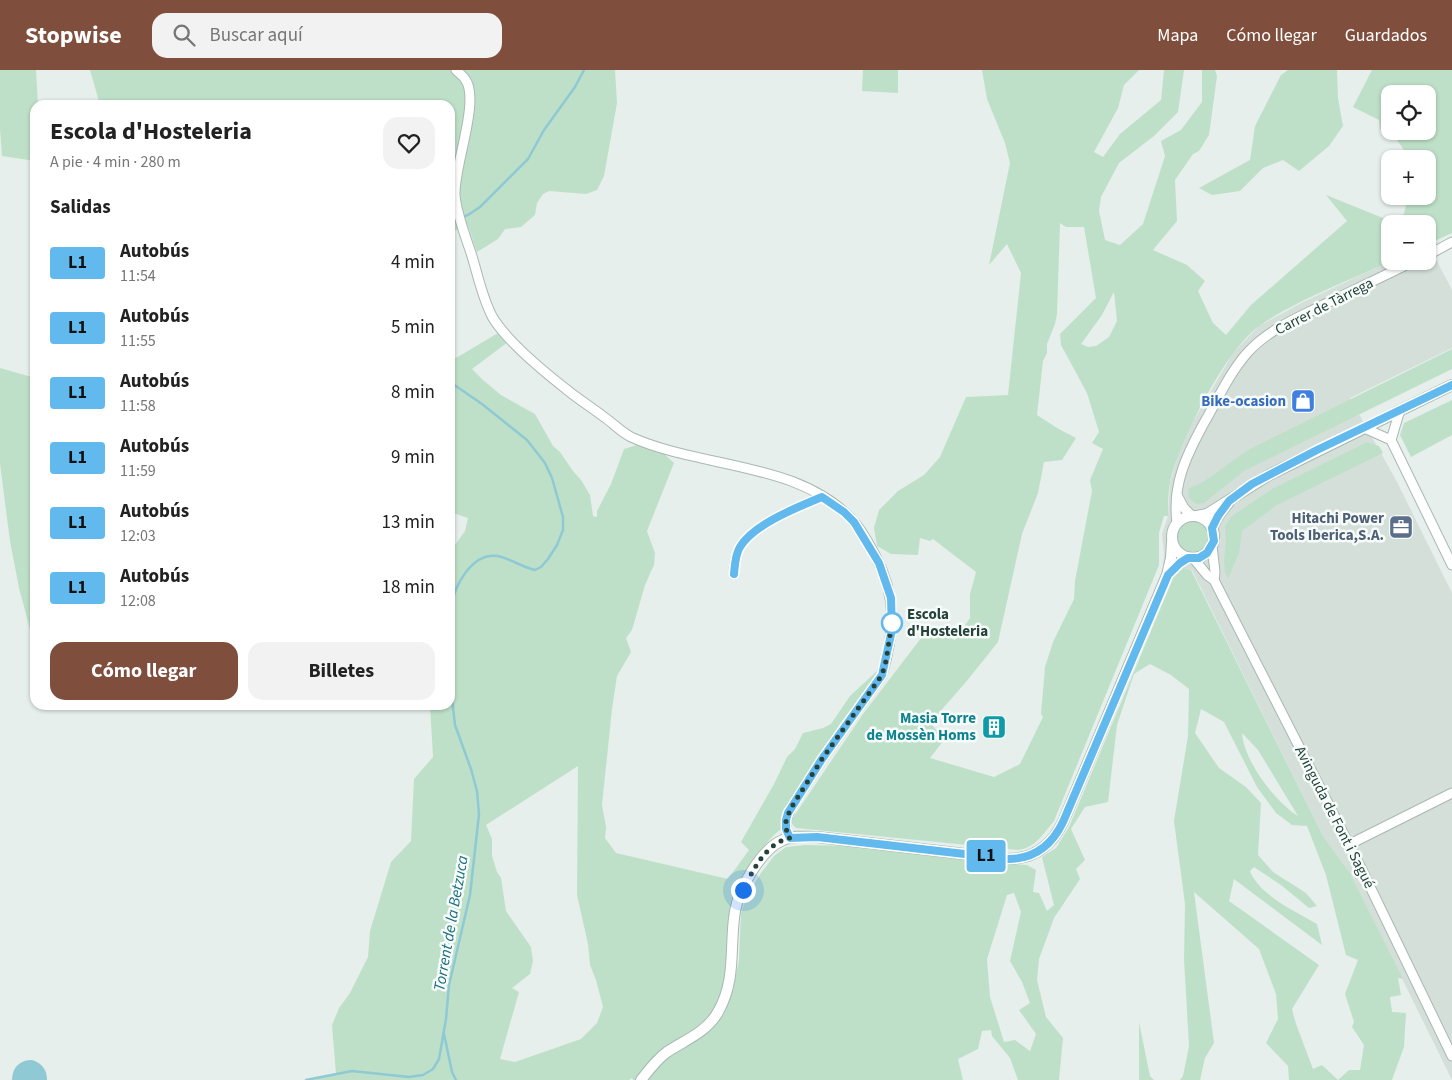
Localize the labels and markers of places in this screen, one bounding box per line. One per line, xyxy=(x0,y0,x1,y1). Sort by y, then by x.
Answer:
shop icon: Bike-ocasion xyxy=(1290,388,1316,414)
place label: Bike-ocasion xyxy=(1201,391,1286,412)
place label: Hitachi Power Tools Iberica,S.A. xyxy=(1270,508,1384,546)
office icon: Hitachi Power Tools Iberica,S.A. xyxy=(1388,514,1414,540)
place label: Escola d'Hosteleria xyxy=(907,604,988,642)
marker: Escola d'Hosteleria xyxy=(881,612,903,634)
place label: Masia Torre de Mossèn Homs xyxy=(866,708,976,746)
building icon: Masia Torre de Mossèn Homs xyxy=(981,714,1007,740)

